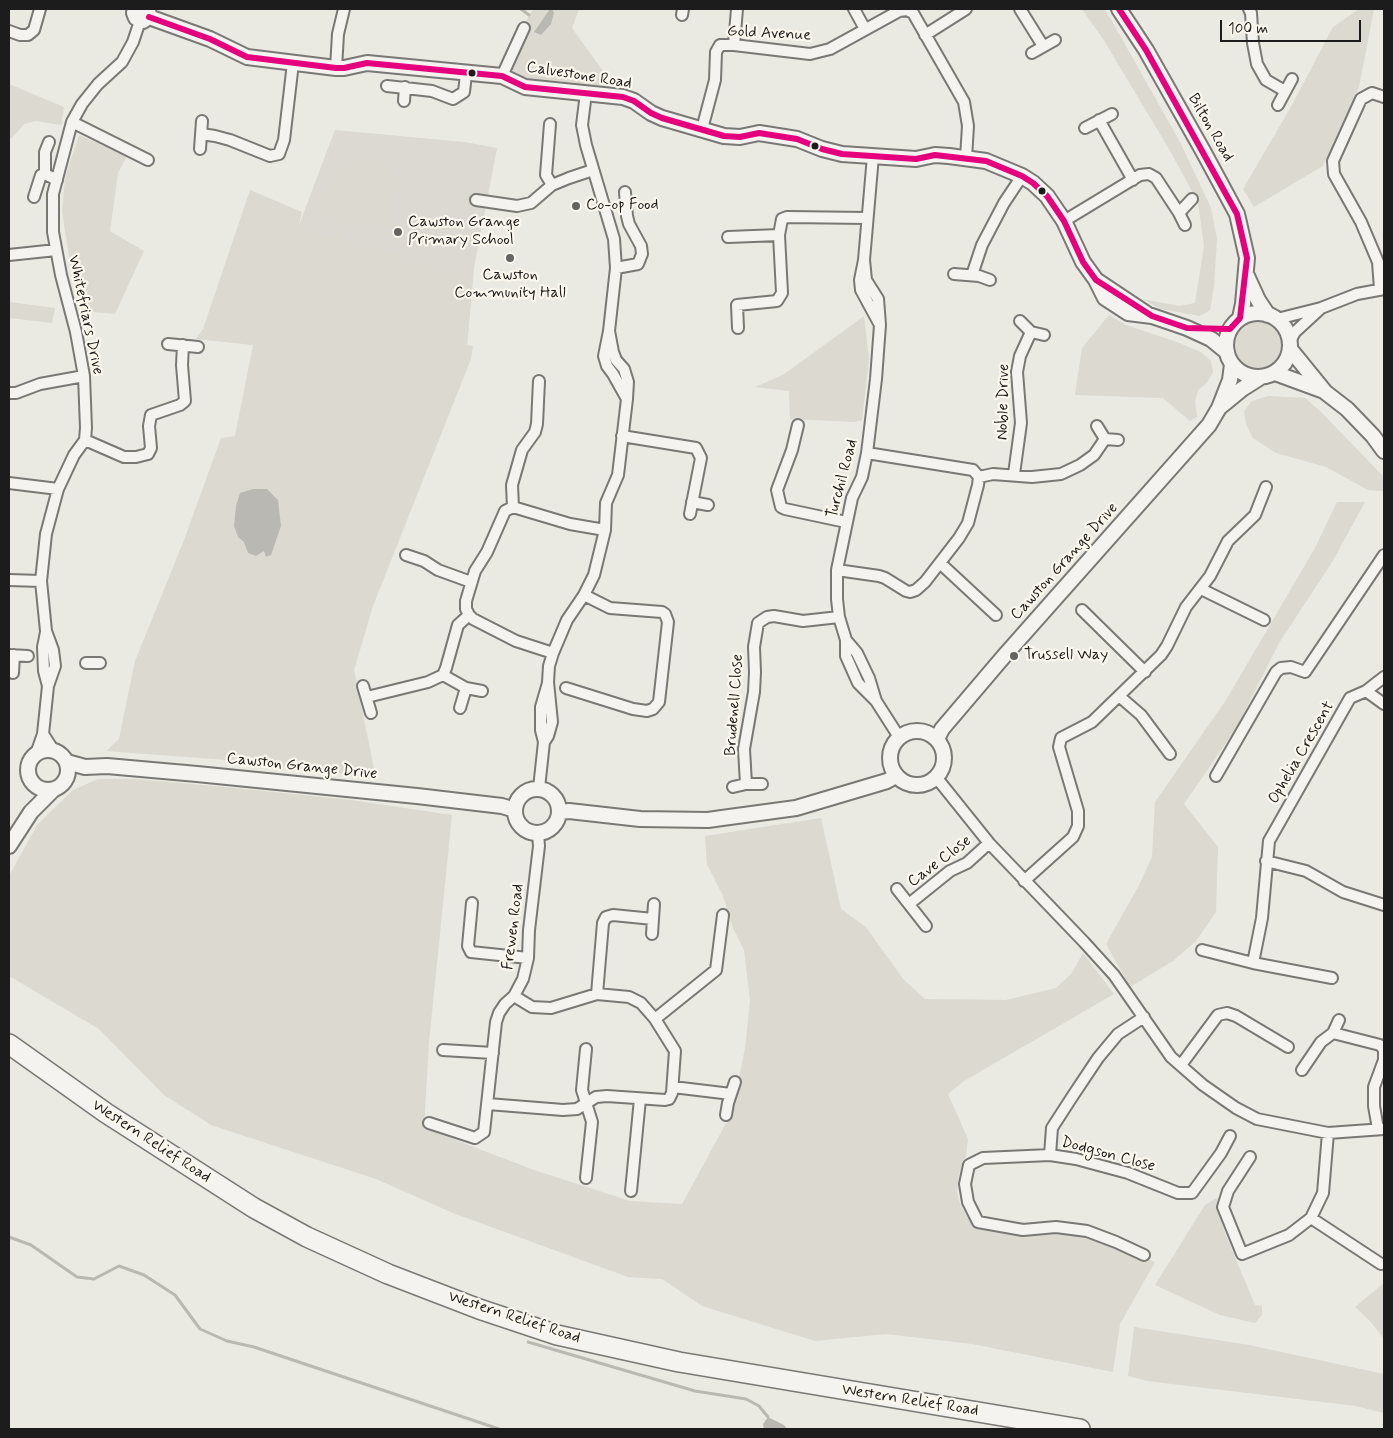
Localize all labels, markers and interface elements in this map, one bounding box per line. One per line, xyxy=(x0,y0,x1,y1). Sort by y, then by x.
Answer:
scale bar xyxy=(1223,10,1364,42)
text: 100 m xyxy=(1228,19,1268,39)
street label: Gold Avenue xyxy=(727,22,811,46)
street label: Calvestone Road xyxy=(525,58,633,94)
unlabelled marker xyxy=(467,68,477,78)
street label: Bilton Road xyxy=(1183,91,1237,165)
unlabelled marker xyxy=(810,141,820,151)
unlabelled marker xyxy=(1037,186,1047,196)
place label: Co-op Food xyxy=(586,196,658,216)
marker: Co-op Food xyxy=(570,200,582,212)
place label: Cawston Grange Primary School xyxy=(408,213,520,251)
marker: Cawston Grange Primary School xyxy=(392,226,404,238)
marker: Cawston Community Hall xyxy=(504,252,516,264)
street label: Whitefriars Drive xyxy=(63,253,107,377)
place label: Cawston Community Hall xyxy=(454,266,566,304)
street label: Noble Drive xyxy=(994,364,1014,440)
street label: Turchil Road xyxy=(823,437,863,521)
street label: Cawston Grange Drive xyxy=(1007,499,1123,625)
place label: Trussell Way xyxy=(1024,646,1108,666)
marker: Trussell Way xyxy=(1008,650,1020,662)
street label: Brudenell Close xyxy=(722,653,748,757)
street label: Ophelia Crescent xyxy=(1265,698,1339,808)
street label: Cawston Grange Drive xyxy=(226,750,378,784)
street label: Cave Close xyxy=(904,832,976,892)
street label: Frewen Road xyxy=(499,883,529,971)
street label: Western Relief Road xyxy=(88,1096,214,1188)
street label: Dodgson Close xyxy=(1059,1133,1157,1177)
street label: Western Relief Road xyxy=(445,1288,583,1348)
street label: Western Relief Road xyxy=(840,1381,980,1421)

